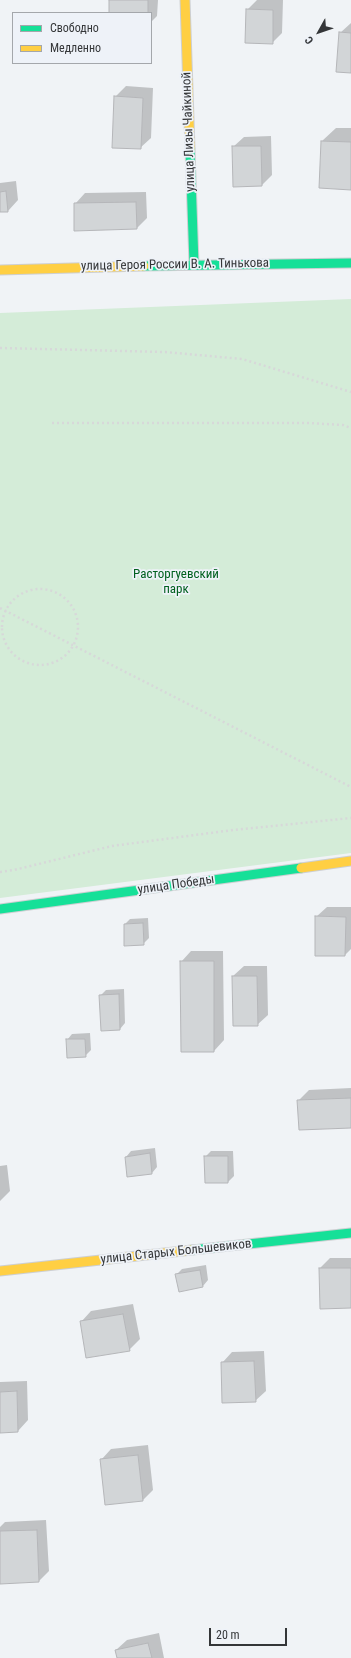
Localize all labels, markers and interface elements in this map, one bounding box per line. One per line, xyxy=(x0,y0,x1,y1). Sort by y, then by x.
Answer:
legend xyxy=(12,12,152,64)
north arrow xyxy=(299,12,339,52)
text: Свободно xyxy=(50,21,99,35)
text: С xyxy=(302,33,316,47)
text: Медленно xyxy=(50,41,101,55)
street label: улица Лизы Чайкиной xyxy=(179,72,199,192)
street label: улица Героя России В. А. Тинькова xyxy=(81,256,269,274)
park label: Расторгуевский парк xyxy=(133,567,219,598)
street label: улица Победы xyxy=(137,872,215,898)
street label: улица Старых Большевиков xyxy=(100,1236,252,1268)
scale bar xyxy=(211,1620,289,1646)
text: 20 m xyxy=(216,1628,240,1642)

